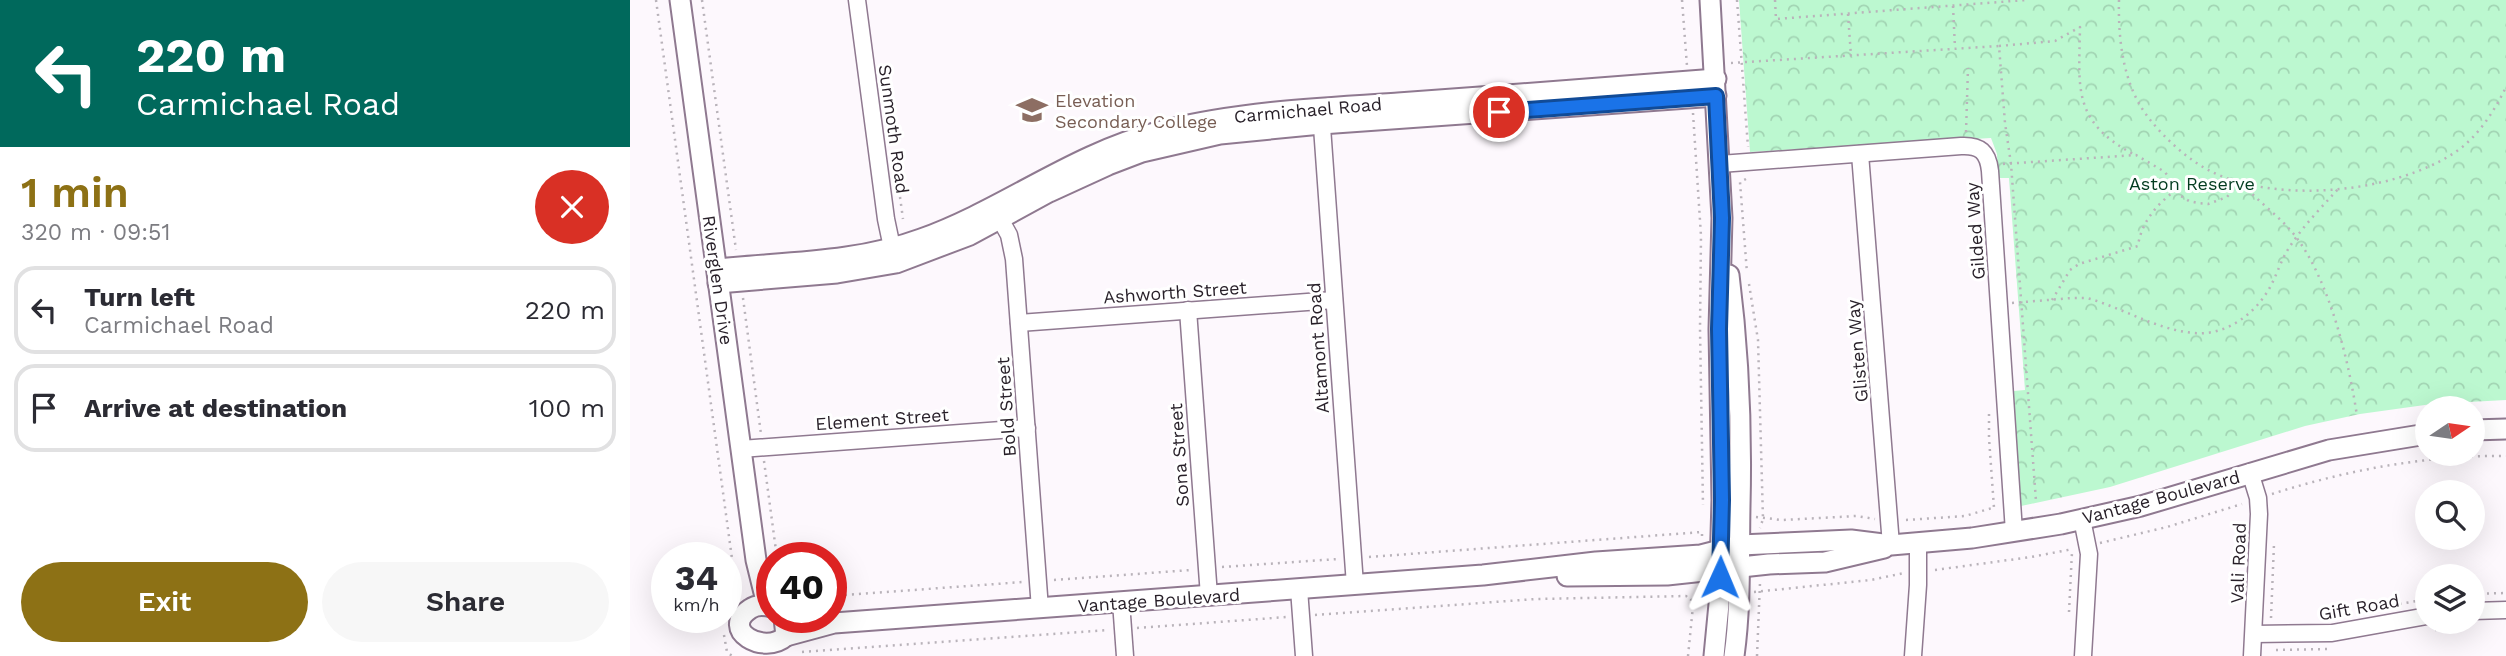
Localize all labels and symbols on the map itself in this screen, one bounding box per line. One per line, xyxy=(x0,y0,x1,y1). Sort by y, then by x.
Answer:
street label: Sunmoth Road xyxy=(875,63,913,195)
pin xyxy=(1469,82,1529,142)
place label: Elevation Secondary College xyxy=(1055,90,1217,132)
school or university icon: Elevation Secondary College xyxy=(1015,93,1049,127)
street label: Carmichael Road xyxy=(1233,93,1383,127)
park label: Aston Reserve xyxy=(2129,173,2255,194)
street label: Gilded Way xyxy=(1961,181,1989,280)
street label: Riverglen Drive xyxy=(698,214,738,346)
street label: Ashworth Street xyxy=(1103,276,1248,307)
street label: Altamont Road xyxy=(1303,282,1333,414)
street label: Glisten Way xyxy=(1842,298,1872,403)
street label: Bold Street xyxy=(992,356,1020,457)
north arrow xyxy=(2415,396,2485,466)
street label: Sona Street xyxy=(1165,402,1193,507)
street label: Element Street xyxy=(815,404,950,434)
street label: Vantage Boulevard xyxy=(2080,466,2242,528)
street label: Vali Road xyxy=(2226,522,2250,604)
position arrow xyxy=(1683,540,1757,614)
speed limit sign: 40 xyxy=(756,542,847,633)
street label: Vantage Boulevard xyxy=(1077,584,1241,616)
street label: Gift Road xyxy=(2317,590,2401,624)

